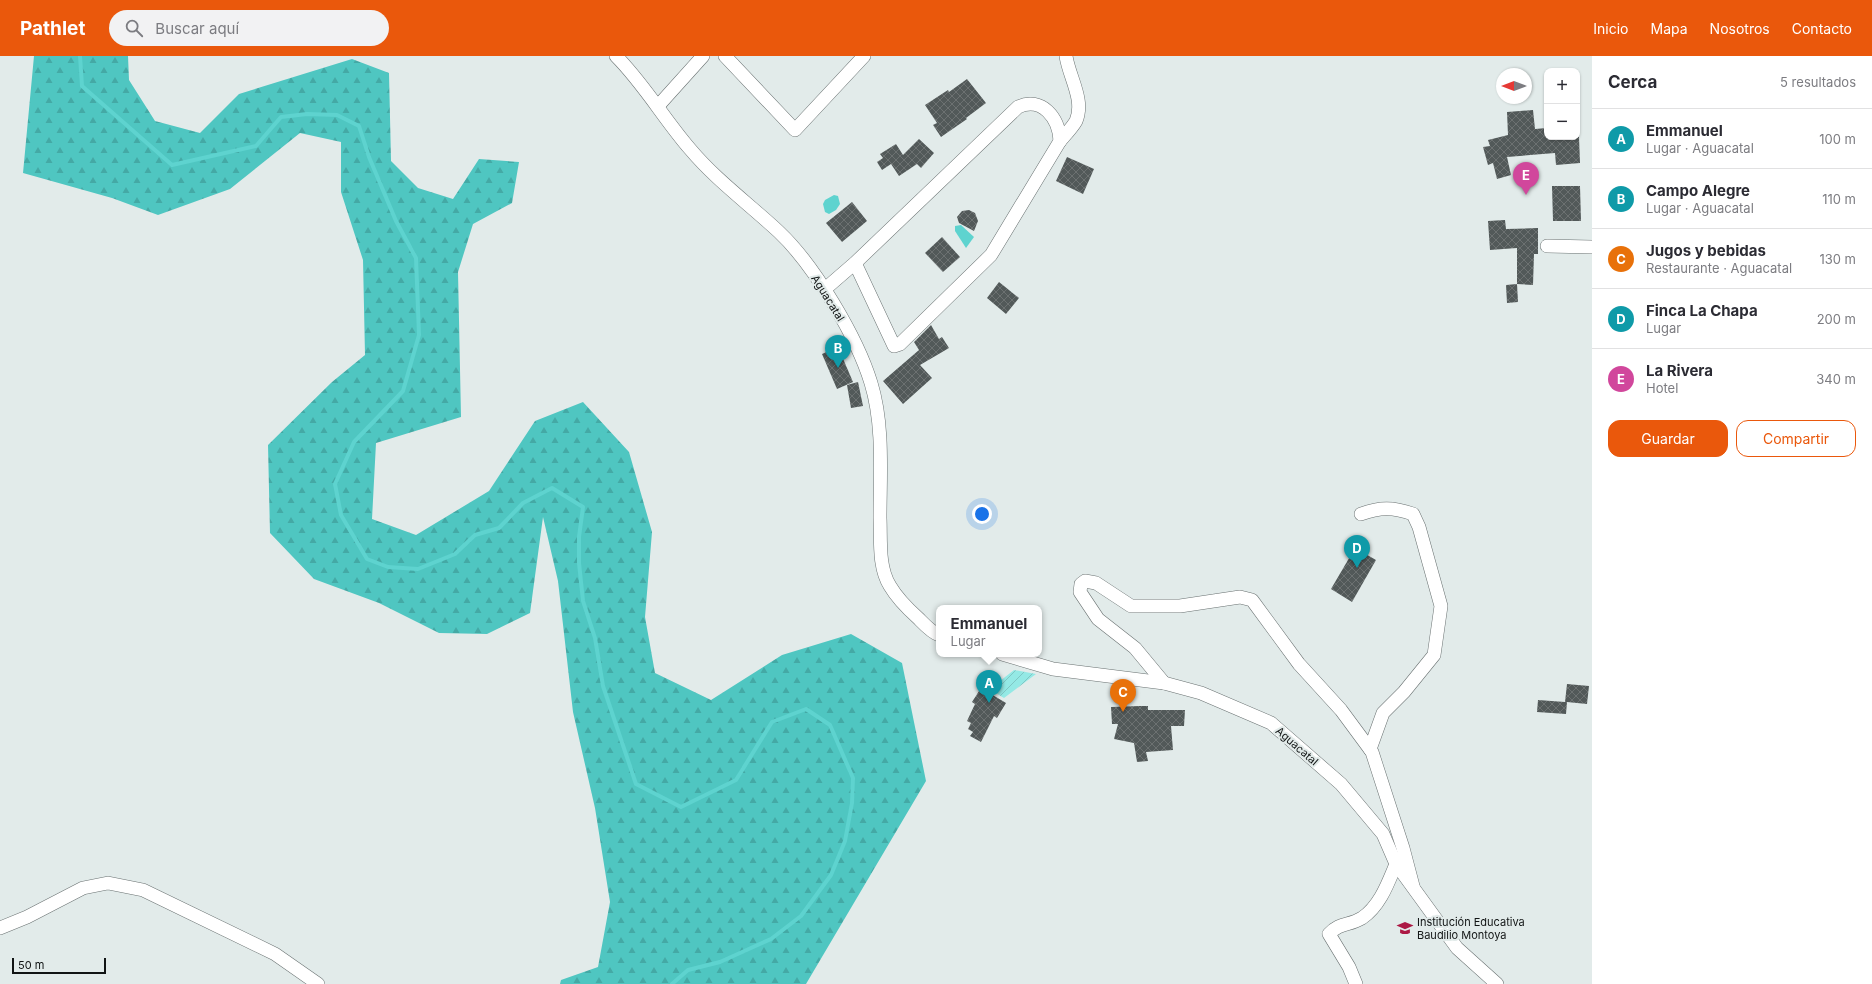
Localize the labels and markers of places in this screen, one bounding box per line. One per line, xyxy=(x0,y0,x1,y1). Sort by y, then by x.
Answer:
pin: E xyxy=(1513,162,1539,195)
pin: B xyxy=(825,335,851,368)
pin: D xyxy=(1344,535,1370,568)
pin: A xyxy=(976,670,1002,703)
pin: C xyxy=(1110,679,1136,712)
place label: Institución Educativa Baudilio Montoya xyxy=(1417,915,1525,942)
school or university icon: Institución Educativa Baudilio Montoya xyxy=(1396,919,1414,937)

